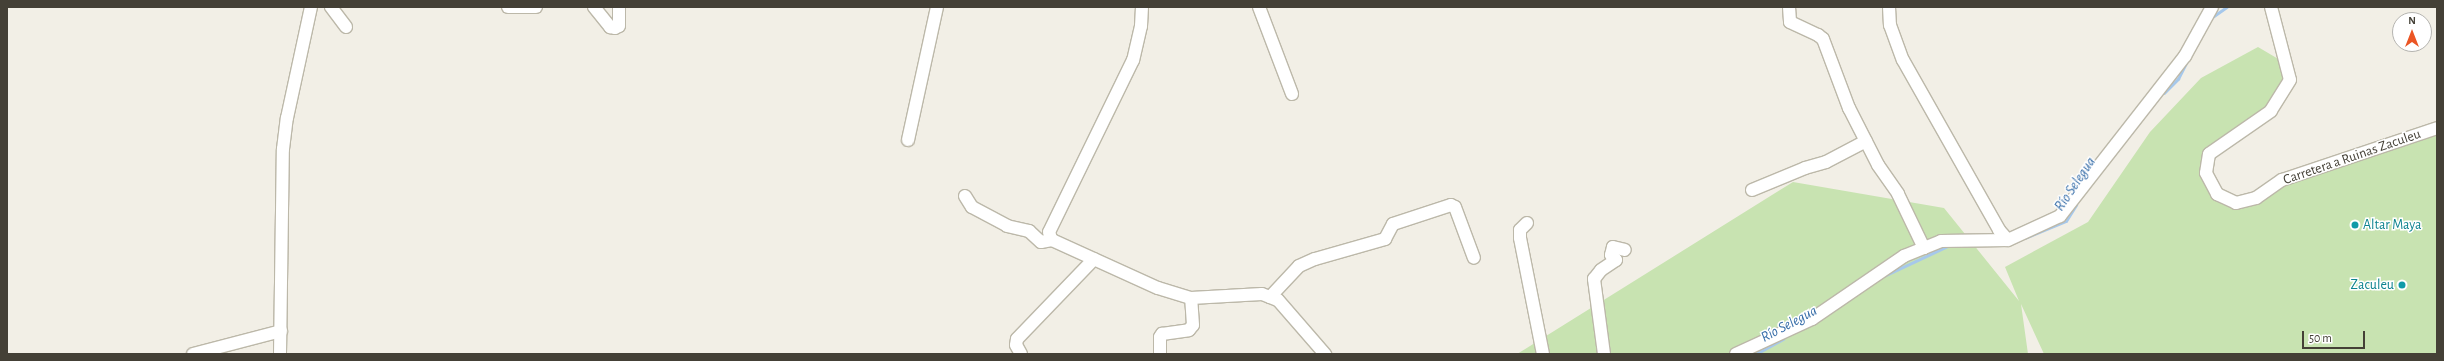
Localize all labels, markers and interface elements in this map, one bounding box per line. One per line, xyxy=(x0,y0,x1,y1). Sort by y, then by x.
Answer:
north arrow xyxy=(2392,12,2432,52)
text: N xyxy=(2408,15,2416,26)
street label: Carretera a Ruinas Zaculeu xyxy=(2281,126,2423,188)
water label: Río Selegua xyxy=(2050,154,2100,214)
place label: Altar Maya xyxy=(2363,217,2422,233)
marker: Altar Maya xyxy=(2350,220,2360,230)
place label: Zaculeu xyxy=(2351,277,2394,293)
marker: Zaculeu xyxy=(2397,280,2407,290)
water label: Río Selegua xyxy=(1758,302,1820,346)
scale bar xyxy=(2304,323,2367,349)
text: 50 m xyxy=(2309,332,2332,344)

